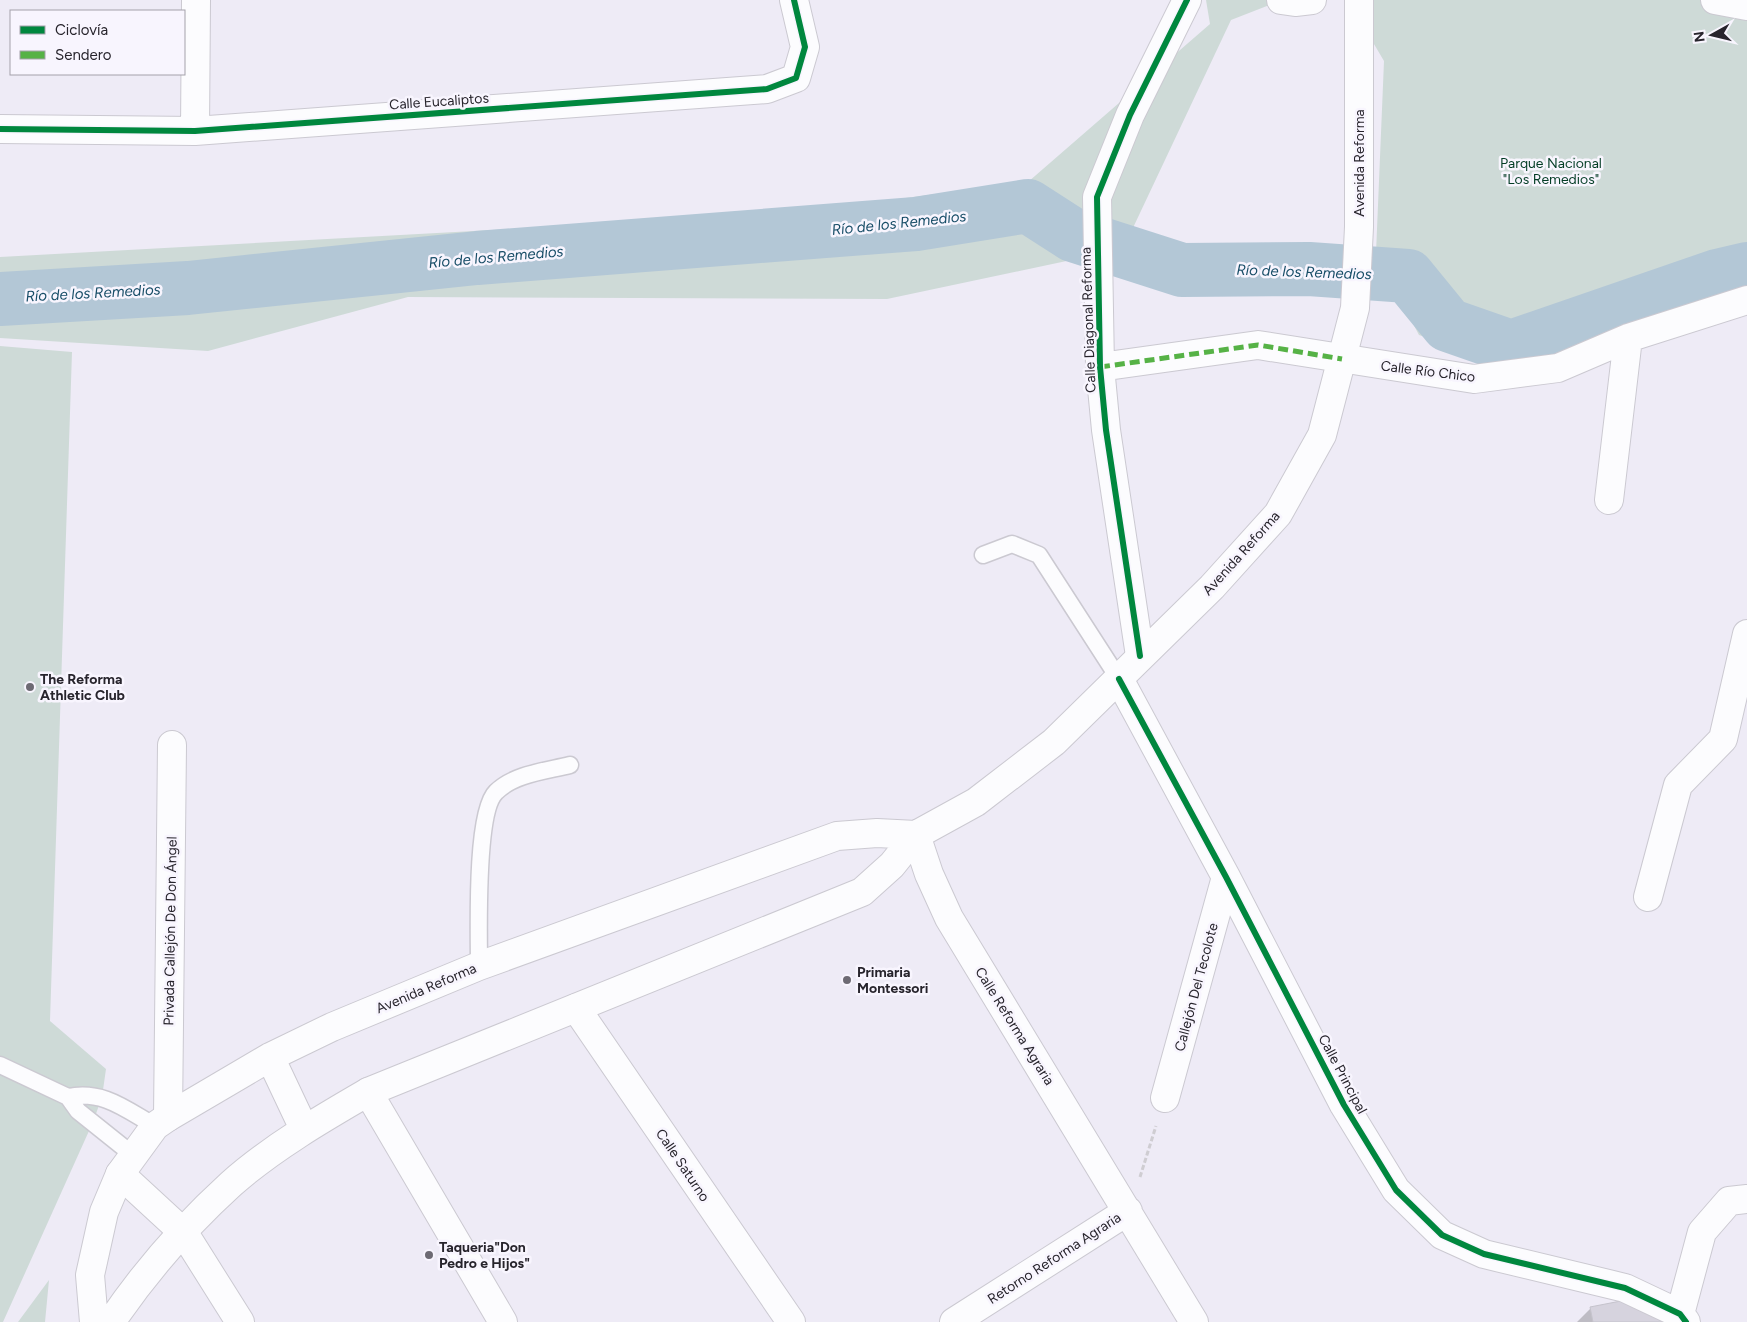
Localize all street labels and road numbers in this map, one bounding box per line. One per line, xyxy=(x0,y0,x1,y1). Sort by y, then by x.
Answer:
street label: Calle Eucaliptos xyxy=(389,90,489,113)
street label: Avenida Reforma xyxy=(1351,109,1368,217)
street label: Calle Diagonal Reforma xyxy=(1077,247,1100,393)
street label: Calle Río Chico xyxy=(1380,357,1476,386)
street label: Avenida Reforma xyxy=(1199,508,1284,599)
street label: Privada Callejón De Don Ángel xyxy=(160,836,181,1026)
street label: Callejón Del Tecolote xyxy=(1171,921,1222,1053)
street label: Avenida Reforma xyxy=(373,960,479,1017)
street label: Calle Reforma Agraria xyxy=(971,964,1058,1088)
street label: Calle Principal xyxy=(1314,1032,1371,1117)
street label: Calle Saturno xyxy=(652,1126,713,1205)
street label: Retorno Reforma Agraria xyxy=(984,1209,1124,1308)

